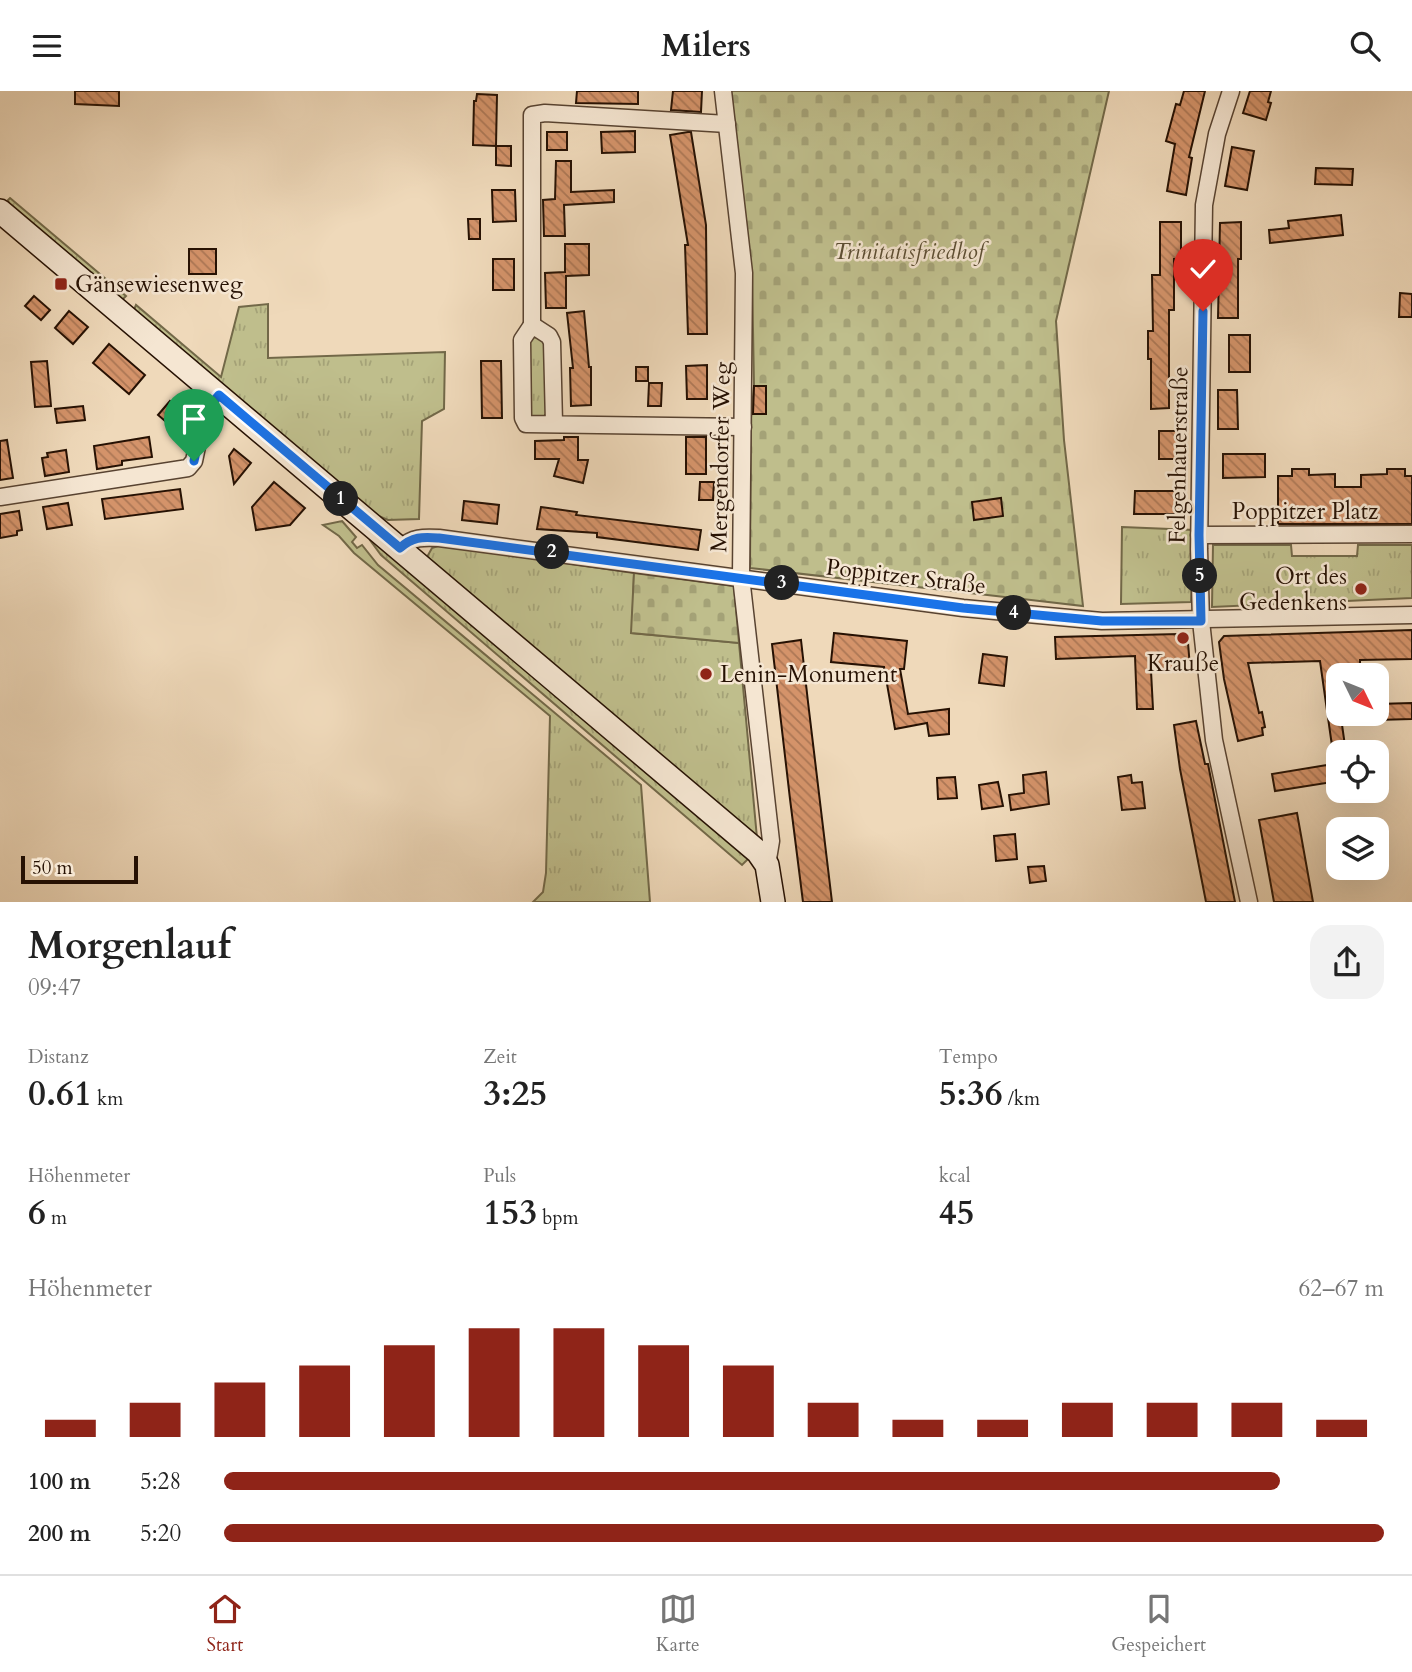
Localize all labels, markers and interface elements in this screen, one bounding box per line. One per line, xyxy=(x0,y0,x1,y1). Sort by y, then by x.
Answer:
text: Milers xyxy=(661,24,751,68)
icon: menu xyxy=(28,27,66,65)
icon: search xyxy=(1346,27,1384,65)
park label: Trinitatisfriedhof xyxy=(833,236,990,267)
pin xyxy=(1173,239,1233,311)
icon: check xyxy=(1184,250,1222,288)
place label: Gänsewiesenweg xyxy=(75,269,243,300)
marker: Gänsewiesenweg xyxy=(53,276,69,292)
street label: Mergendorfer Weg xyxy=(703,361,738,553)
street label: Felgenhauerstraße xyxy=(1161,366,1196,544)
pin xyxy=(164,389,224,461)
icon: arrive xyxy=(175,400,213,438)
pin: 1 xyxy=(324,481,358,517)
text: 1 xyxy=(336,485,345,511)
street label: Poppitzer Platz xyxy=(1232,496,1378,527)
pin: 2 xyxy=(534,535,570,569)
text: 2 xyxy=(547,538,556,564)
street label: Poppitzer Straße xyxy=(824,551,988,602)
pin: 5 xyxy=(1182,559,1218,594)
place label: Ort des Gedenkens xyxy=(1239,561,1347,618)
text: 5 xyxy=(1195,562,1204,588)
pin: 3 xyxy=(764,566,800,601)
text: 3 xyxy=(777,569,786,595)
marker: Ort des Gedenkens xyxy=(1353,581,1369,597)
pin: 4 xyxy=(996,595,1032,631)
text: 4 xyxy=(1009,599,1018,625)
marker: Krauße xyxy=(1175,630,1191,646)
place label: Krauße xyxy=(1147,648,1219,679)
place label: Lenin-Monument xyxy=(720,659,897,690)
north arrow xyxy=(1326,663,1390,726)
map controls xyxy=(1326,663,1389,880)
marker: Lenin-Monument xyxy=(698,666,714,682)
button: locate xyxy=(1326,740,1389,803)
button: layers xyxy=(1326,817,1389,880)
scale bar xyxy=(21,853,138,885)
text: 50 m xyxy=(32,855,73,881)
text: Morgenlauf xyxy=(28,920,231,972)
button: share xyxy=(1310,925,1384,999)
text: 09:47 xyxy=(28,972,81,1003)
text: Distanz xyxy=(28,1044,89,1070)
text: Zeit xyxy=(483,1044,517,1070)
text: Tempo xyxy=(939,1044,998,1070)
text: 0.61 xyxy=(28,1070,92,1118)
text: 3:25 xyxy=(483,1070,547,1118)
text: 5:36 xyxy=(939,1070,1003,1118)
text: km xyxy=(92,1086,123,1112)
text: /km xyxy=(1003,1086,1040,1112)
text: Höhenmeter xyxy=(28,1163,130,1189)
text: Puls xyxy=(483,1163,516,1189)
text: kcal xyxy=(939,1163,971,1189)
text: 6 xyxy=(28,1189,46,1237)
text: 153 xyxy=(483,1189,537,1237)
text: 45 xyxy=(939,1189,975,1237)
text: m xyxy=(46,1205,67,1231)
text: bpm xyxy=(537,1205,579,1231)
text: Höhenmeter xyxy=(28,1273,152,1304)
text: 62–67 m xyxy=(1299,1273,1384,1304)
text: 100 m xyxy=(28,1466,91,1497)
text: 5:28 xyxy=(140,1466,181,1497)
text: 200 m xyxy=(28,1518,91,1549)
text: 5:20 xyxy=(140,1518,181,1549)
tab: Start xyxy=(206,1590,244,1658)
tab: Karte xyxy=(656,1590,700,1658)
tab: Gespeichert xyxy=(1111,1590,1206,1658)

